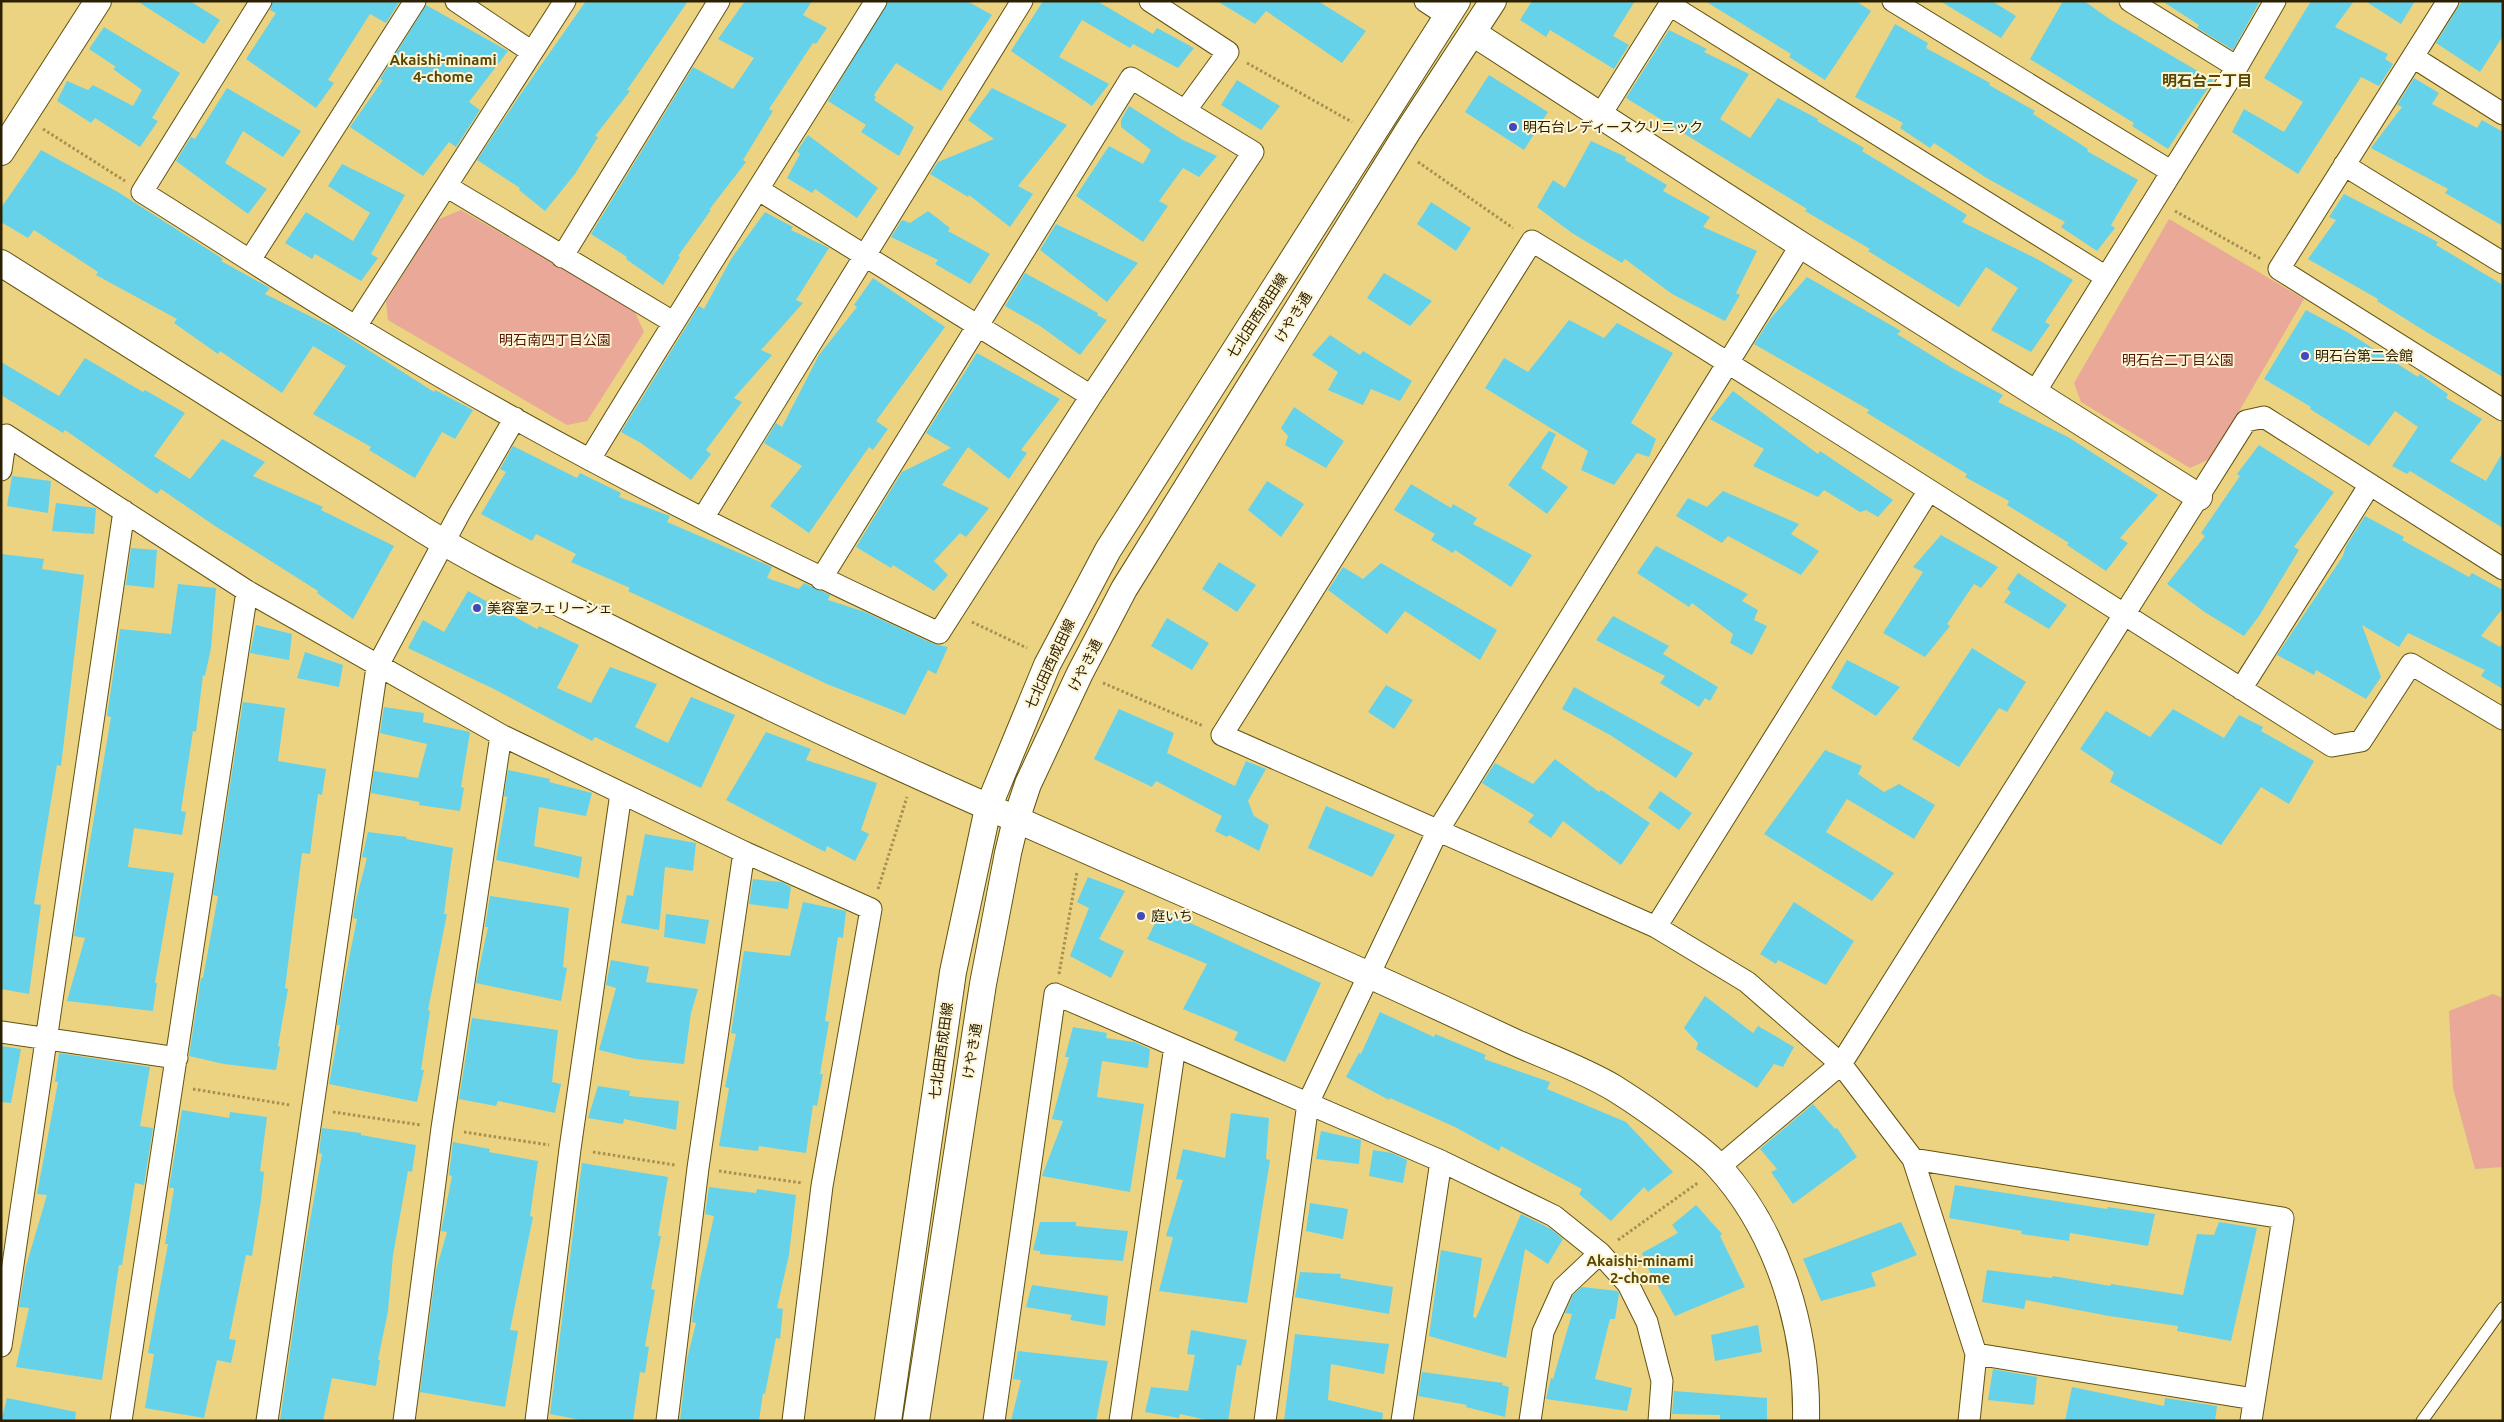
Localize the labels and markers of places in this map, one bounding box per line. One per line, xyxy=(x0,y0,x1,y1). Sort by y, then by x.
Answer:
place label: 明石台レディースクリニック xyxy=(1523,119,1703,135)
marker: 明石台レディースクリニック xyxy=(1507,121,1519,133)
place label: 明石台第二会館 xyxy=(2315,348,2413,364)
marker: 明石台第二会館 xyxy=(2299,350,2311,362)
place label: 美容室フェリーシェ xyxy=(487,600,613,616)
marker: 美容室フェリーシェ xyxy=(471,602,483,614)
place label: 庭いち xyxy=(1151,908,1193,924)
marker: 庭いち xyxy=(1135,910,1147,922)

